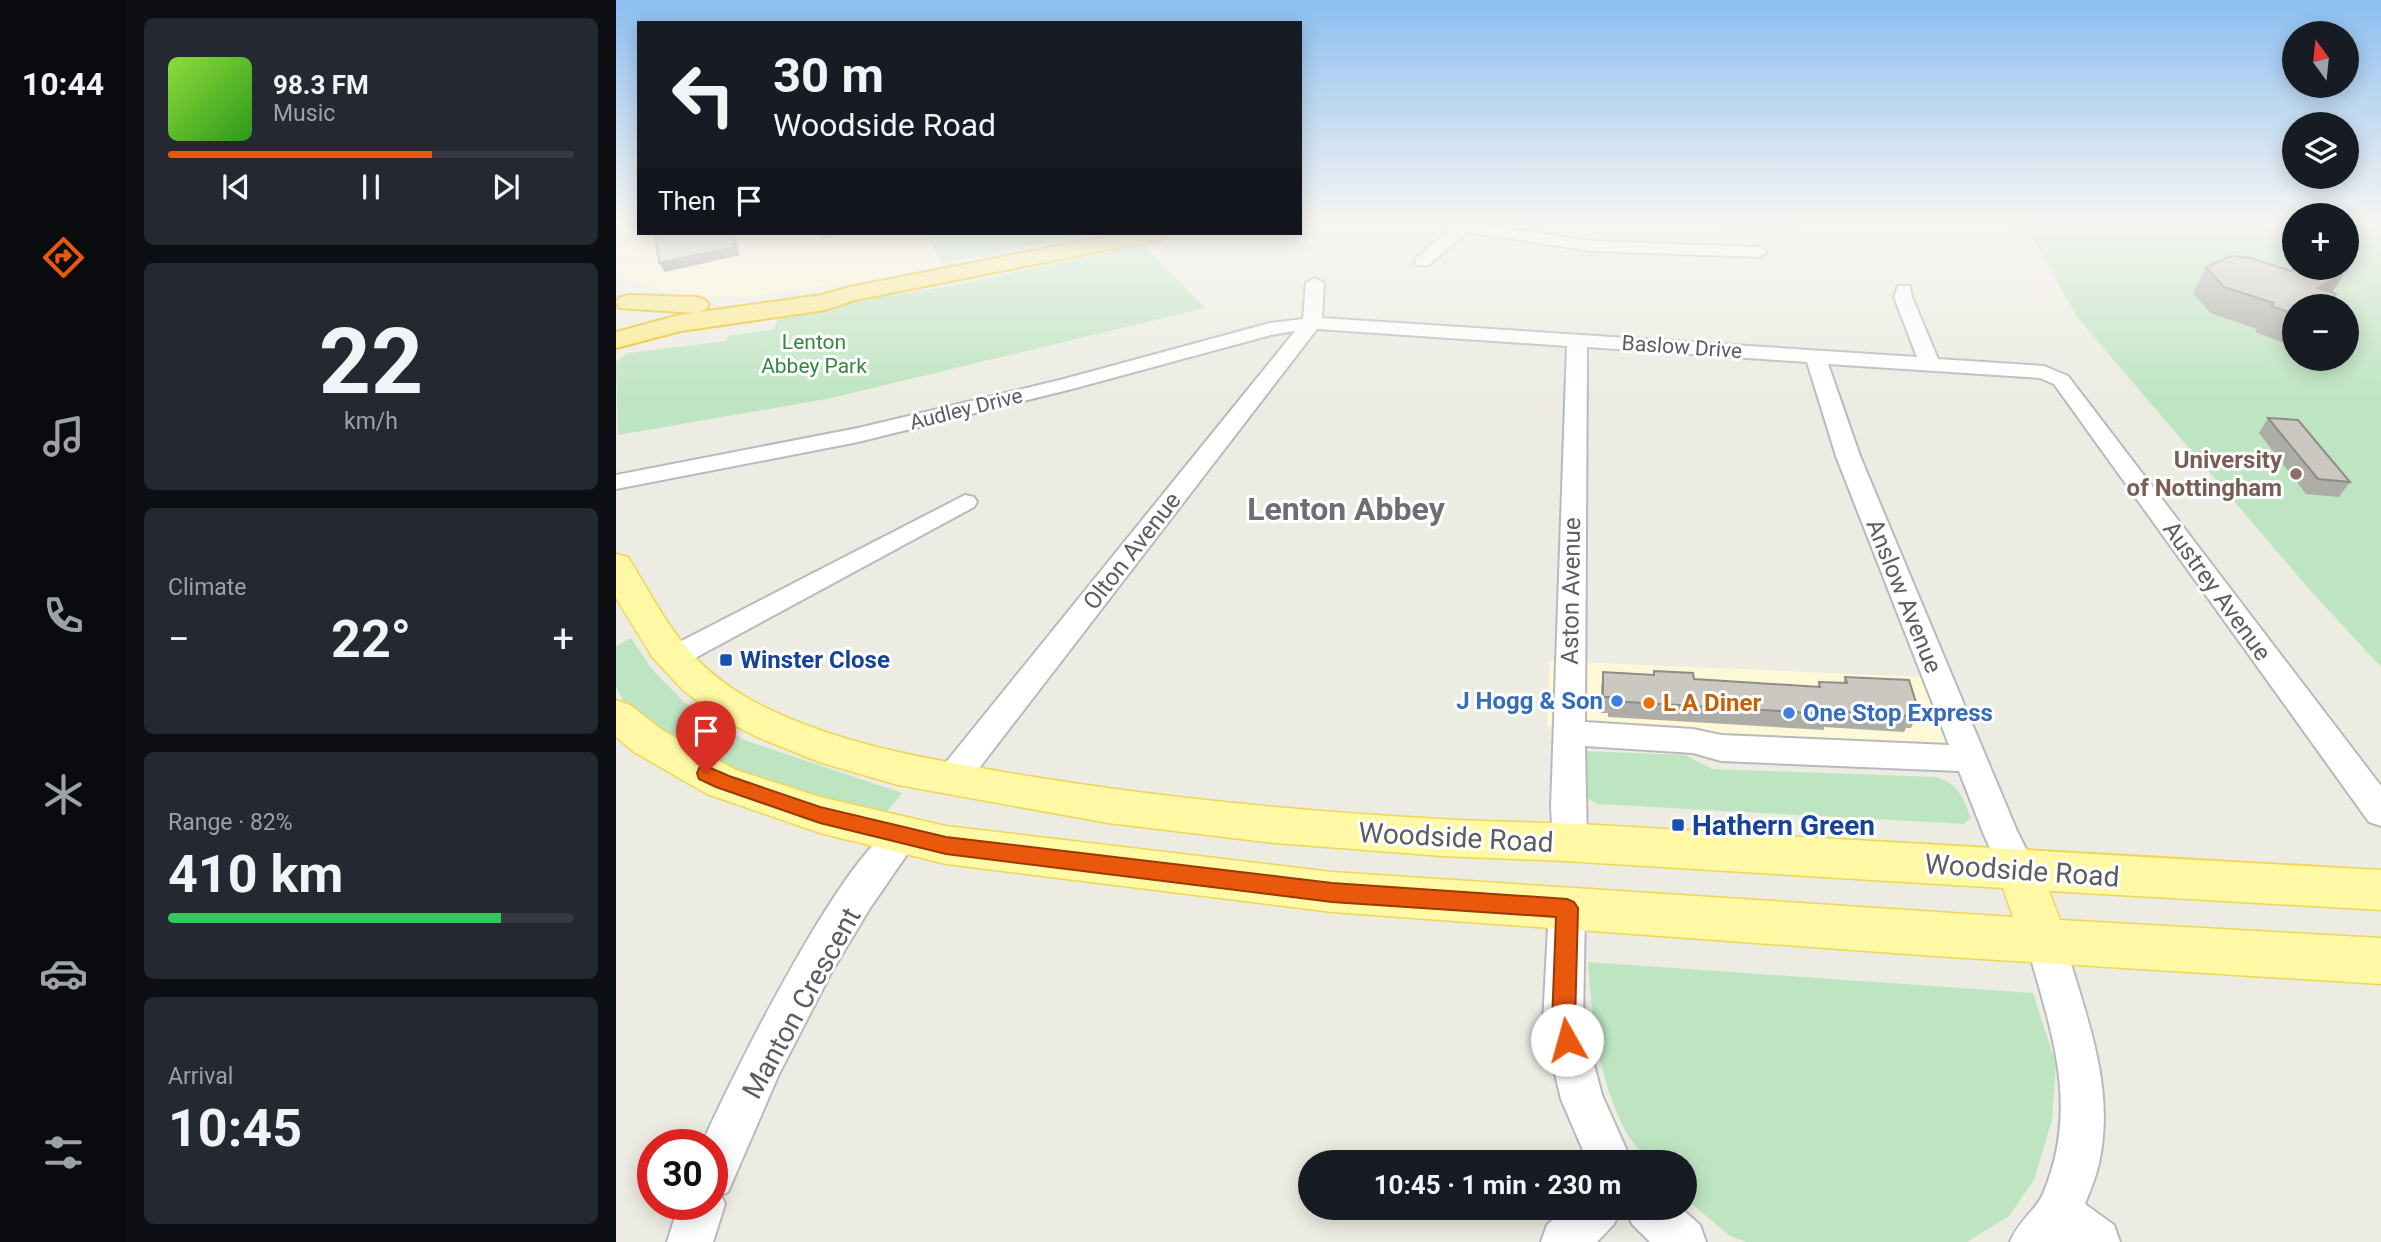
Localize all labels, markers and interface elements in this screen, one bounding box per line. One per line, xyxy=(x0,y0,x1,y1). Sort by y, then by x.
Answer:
north arrow xyxy=(2282,21,2359,98)
map controls xyxy=(2282,21,2359,371)
text: 30 m xyxy=(773,47,884,104)
icon: left xyxy=(658,49,749,140)
text: 10:44 xyxy=(22,65,104,103)
text: 98.3 FM xyxy=(273,70,369,100)
text: Music xyxy=(273,100,335,127)
text: Woodside Road xyxy=(773,106,996,144)
button: layers xyxy=(2282,112,2359,189)
icon: previous xyxy=(217,168,255,206)
icon: pause xyxy=(352,168,390,206)
icon: next xyxy=(487,168,525,206)
icon: arrive xyxy=(730,182,768,220)
text: Then xyxy=(658,186,716,216)
button: + xyxy=(2282,203,2359,280)
icon: directions xyxy=(39,233,88,282)
button: − xyxy=(2282,294,2359,371)
text: 22 xyxy=(319,309,423,415)
park label: Lenton Abbey Park xyxy=(761,330,867,378)
street label: Baslow Drive xyxy=(1621,331,1743,363)
street label: Audley Drive xyxy=(907,383,1025,435)
text: km/h xyxy=(344,408,398,435)
icon: music xyxy=(39,412,88,461)
place label: University of Nottingham xyxy=(2127,446,2283,502)
marker: University of Nottingham xyxy=(2288,466,2304,482)
street label: Olton Avenue xyxy=(1077,487,1187,615)
district label: Lenton Abbey xyxy=(1247,490,1446,528)
street label: Anslow Avenue xyxy=(1860,515,1948,677)
street label: Austrey Avenue xyxy=(2157,516,2277,666)
street label: Aston Avenue xyxy=(1556,517,1586,665)
text: Climate xyxy=(168,574,247,601)
icon: phone xyxy=(39,591,88,640)
text: 22° xyxy=(331,609,411,670)
text: − xyxy=(168,617,190,661)
text: + xyxy=(552,617,574,661)
place label: Winster Close xyxy=(740,646,890,674)
marker: Winster Close xyxy=(718,652,734,668)
place label: J Hogg & Son xyxy=(1456,687,1603,715)
place label: L A Diner xyxy=(1663,689,1761,717)
marker: J Hogg & Son xyxy=(1609,693,1625,709)
marker: L A Diner xyxy=(1641,695,1657,711)
place label: One Stop Express xyxy=(1803,699,1993,727)
pin xyxy=(676,701,736,773)
marker: One Stop Express xyxy=(1781,705,1797,721)
icon: arrive xyxy=(687,712,725,750)
icon: climate xyxy=(39,770,88,819)
text: Range · 82% xyxy=(168,809,293,836)
place label: Hathern Green xyxy=(1692,809,1875,842)
street label: Woodside Road xyxy=(1358,816,1554,859)
marker: Hathern Green xyxy=(1670,817,1686,833)
text: 410 km xyxy=(168,844,343,905)
street label: Woodside Road xyxy=(1923,847,2120,894)
street label: Manton Crescent xyxy=(735,902,868,1105)
icon: car xyxy=(39,949,88,998)
position arrow xyxy=(1530,1003,1604,1077)
text: Arrival xyxy=(168,1063,233,1090)
text: 10:45 xyxy=(168,1098,302,1159)
icon: filters xyxy=(39,1128,88,1177)
speed limit sign: 30 xyxy=(637,1129,728,1220)
text: 10:45 · 1 min · 230 m xyxy=(1374,1170,1621,1200)

